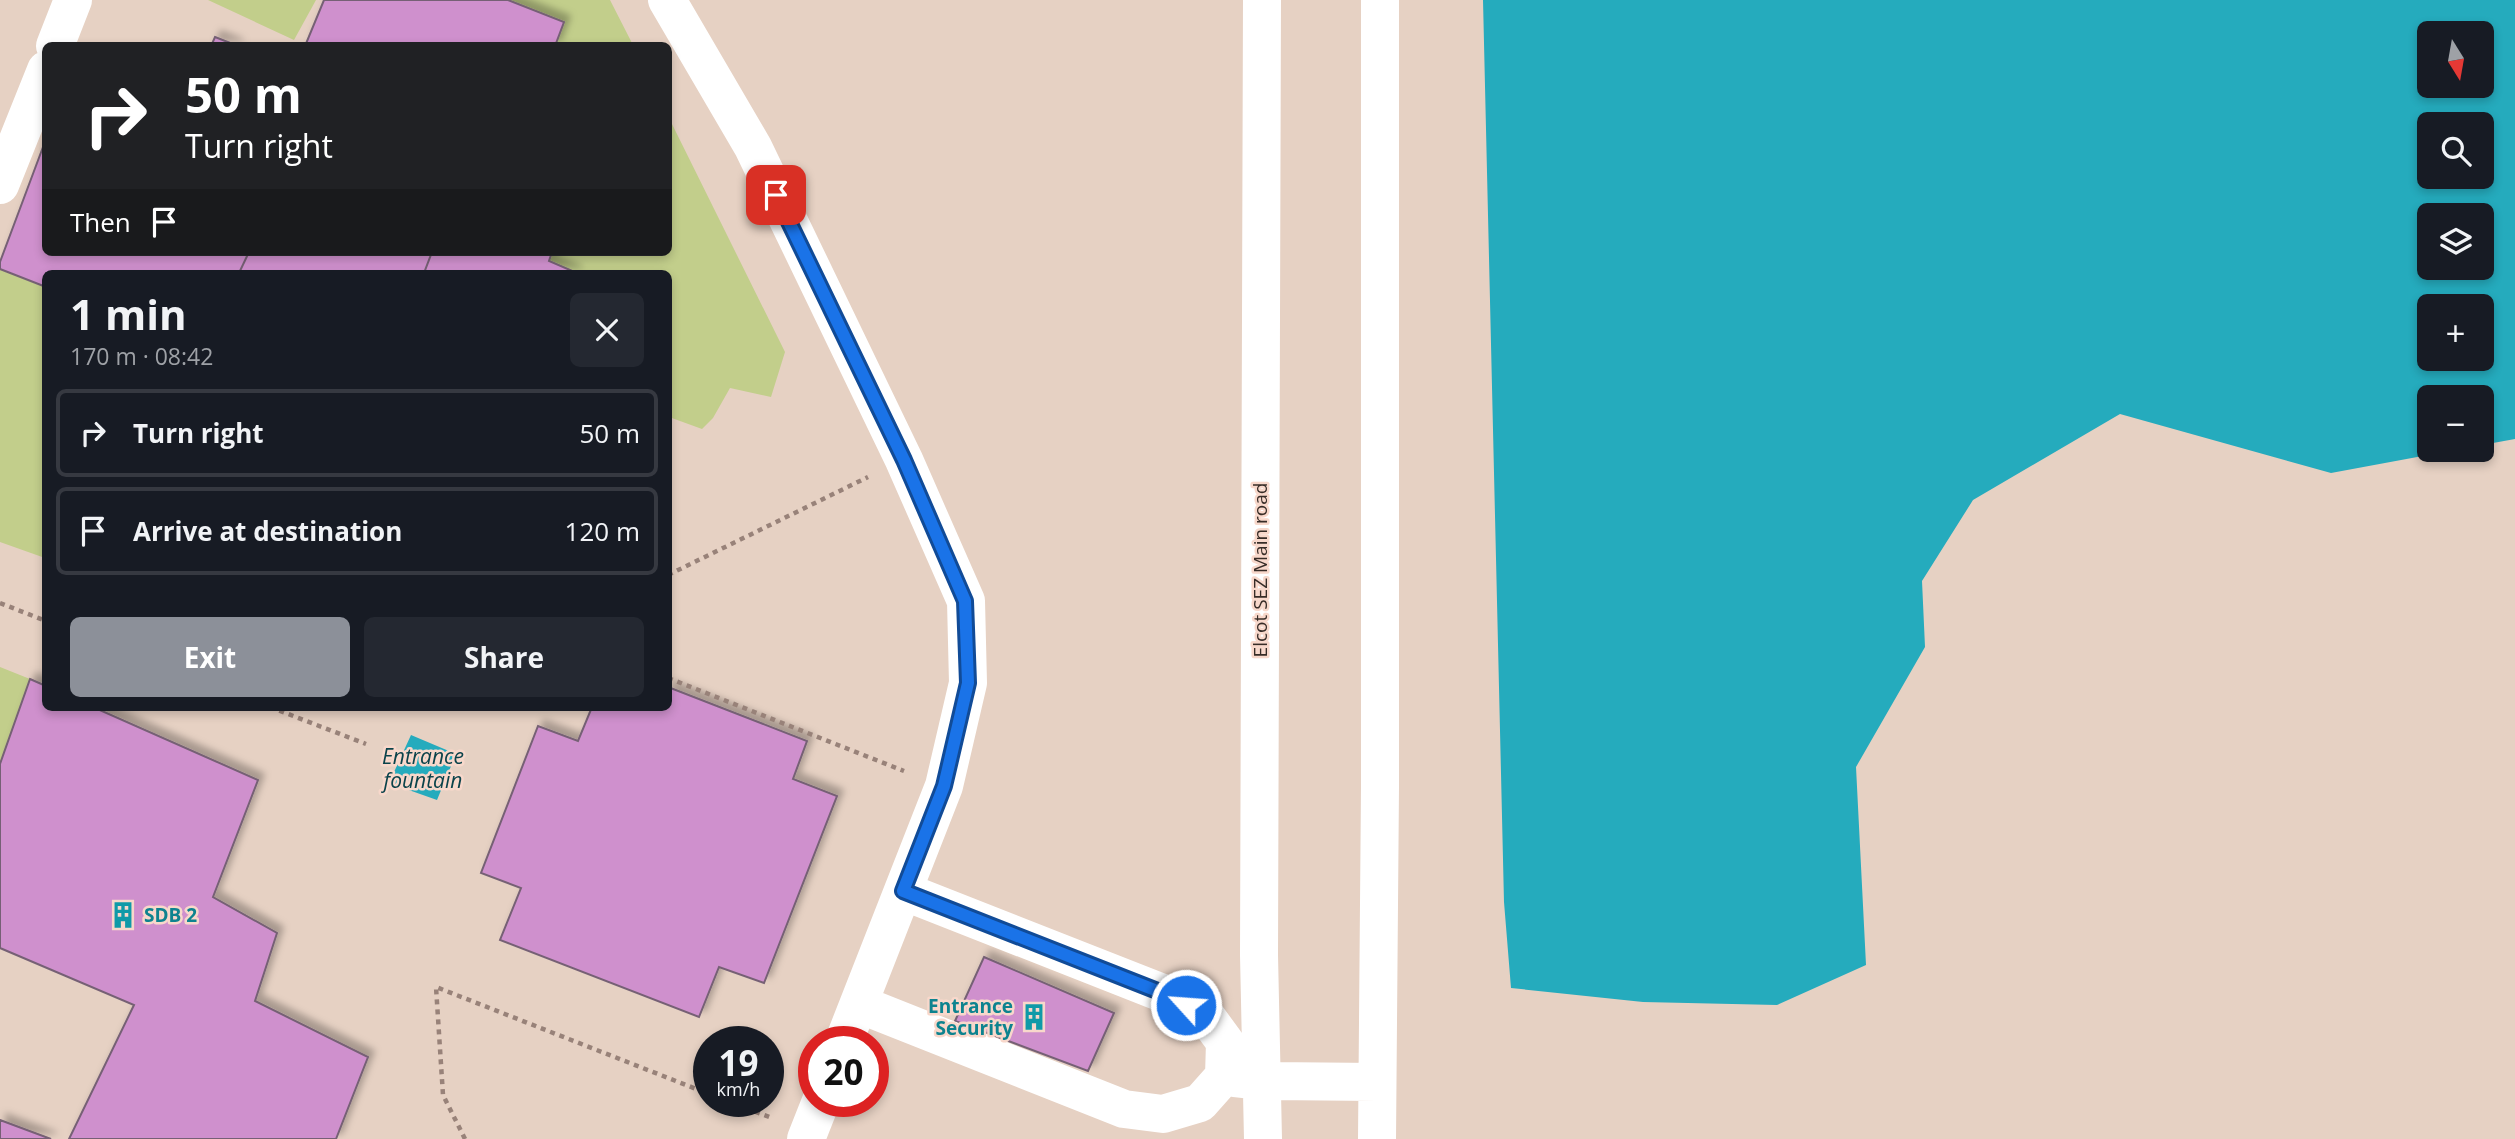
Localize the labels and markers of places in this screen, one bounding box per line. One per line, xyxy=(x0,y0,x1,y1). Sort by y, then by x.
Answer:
pin xyxy=(746,165,806,225)
building icon: SDB 2 xyxy=(108,900,138,930)
place label: SDB 2 xyxy=(144,902,197,928)
place label: Entrance Security xyxy=(928,993,1013,1041)
building icon: Entrance Security xyxy=(1019,1002,1049,1032)

